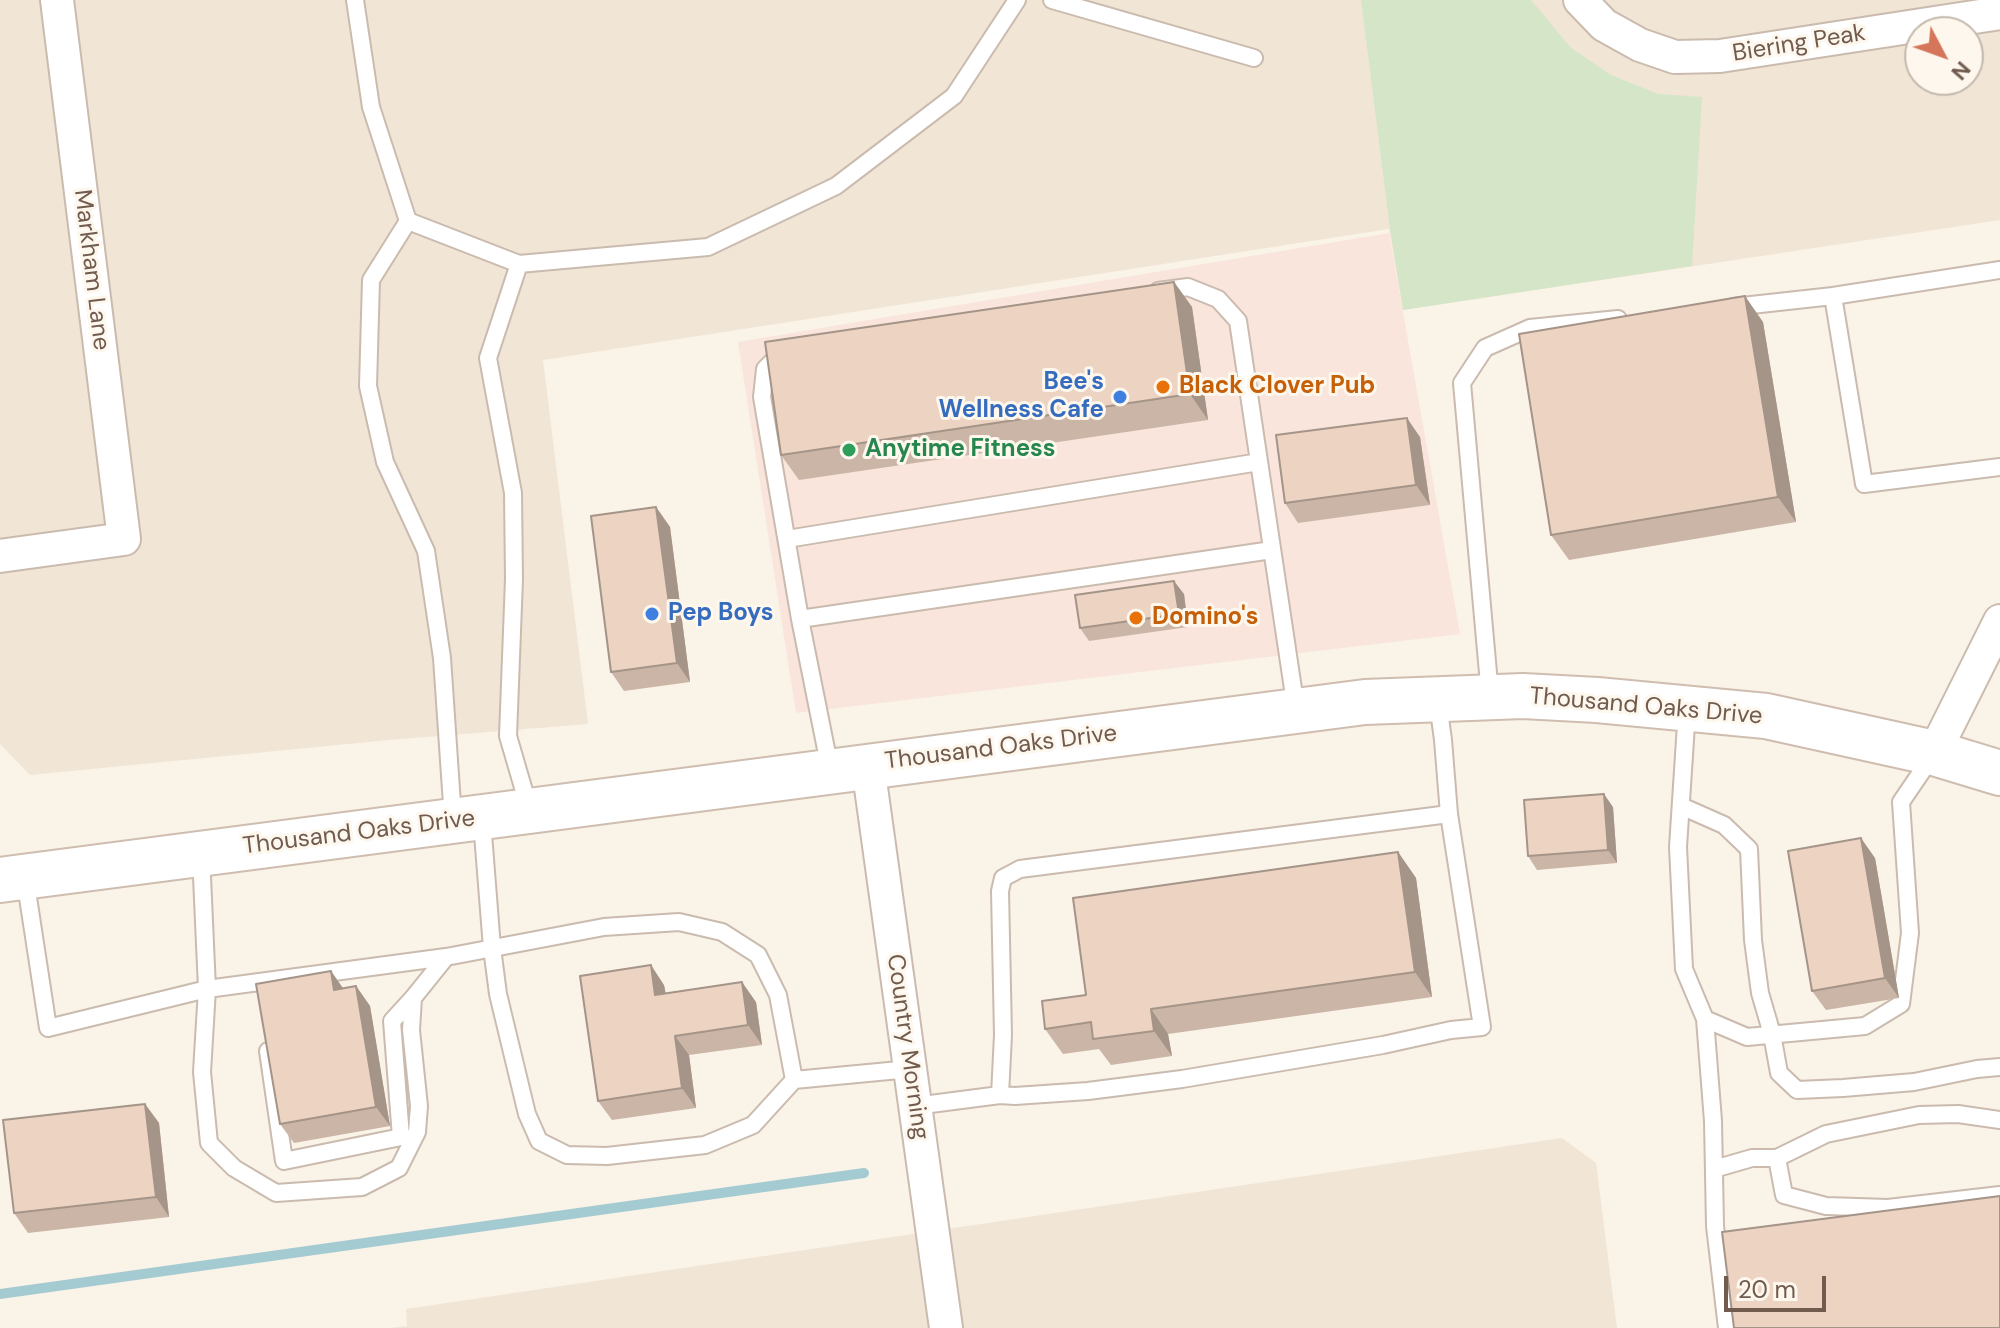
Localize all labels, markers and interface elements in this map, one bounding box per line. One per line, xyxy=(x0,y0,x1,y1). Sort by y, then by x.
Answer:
north arrow xyxy=(1904,16,1984,96)
street label: Biering Peak xyxy=(1731,19,1867,69)
text: N xyxy=(1945,55,1977,86)
street label: Markham Lane xyxy=(67,188,115,352)
place label: Bee's Wellness Cafe xyxy=(939,369,1104,425)
place label: Black Clover Pub xyxy=(1179,373,1375,401)
marker: Black Clover Pub xyxy=(1154,378,1172,396)
marker: Bee's Wellness Cafe xyxy=(1111,388,1129,406)
place label: Anytime Fitness xyxy=(865,436,1056,464)
marker: Anytime Fitness xyxy=(840,441,858,459)
place label: Pep Boys xyxy=(668,600,773,628)
place label: Domino's xyxy=(1152,604,1258,632)
marker: Pep Boys xyxy=(643,605,661,623)
marker: Domino's xyxy=(1127,609,1145,627)
street label: Thousand Oaks Drive xyxy=(1528,682,1764,732)
street label: Thousand Oaks Drive xyxy=(883,719,1119,777)
street label: Thousand Oaks Drive xyxy=(241,804,477,862)
street label: Country Morning xyxy=(880,952,934,1142)
scale bar xyxy=(1728,1260,1830,1310)
text: 20 m xyxy=(1738,1274,1796,1305)

